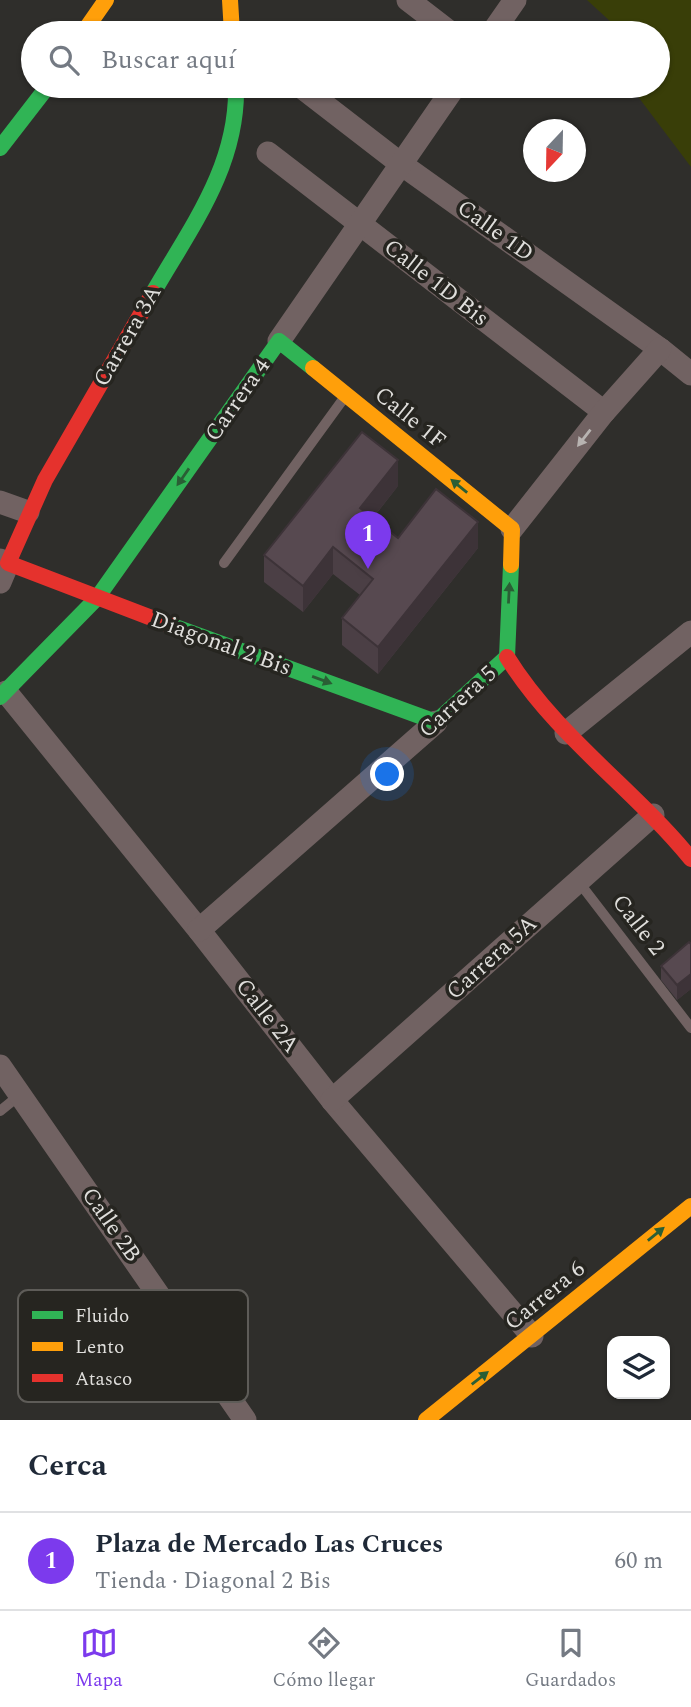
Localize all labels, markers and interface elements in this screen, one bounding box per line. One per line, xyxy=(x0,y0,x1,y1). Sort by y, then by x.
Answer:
search box xyxy=(21,21,670,98)
text: Buscar aquí xyxy=(101,40,236,80)
icon: search xyxy=(45,41,83,79)
north arrow xyxy=(523,119,586,182)
street label: Calle 1D xyxy=(449,191,541,271)
street label: Calle 1D Bis xyxy=(376,231,496,335)
street label: Carrera 3A xyxy=(85,279,171,393)
street label: Carrera 4 xyxy=(196,351,280,449)
street label: Calle 1F xyxy=(366,378,454,458)
one-way arrow xyxy=(577,429,592,447)
one-way arrow xyxy=(176,468,190,486)
one-way arrow xyxy=(450,479,468,494)
pin: 1 xyxy=(345,511,391,569)
one-way arrow xyxy=(504,582,515,604)
street label: Diagonal 2 Bis xyxy=(146,602,296,686)
street label: Carrera 5 xyxy=(411,657,505,747)
one-way arrow xyxy=(312,675,333,686)
your location xyxy=(370,757,404,791)
street label: Calle 2 xyxy=(603,887,673,963)
street label: Carrera 5A xyxy=(439,907,545,1009)
street label: Calle 2A xyxy=(226,971,308,1061)
street label: Calle 2B xyxy=(72,1180,150,1270)
one-way arrow xyxy=(647,1227,665,1242)
street label: Carrera 6 xyxy=(497,1252,593,1340)
legend xyxy=(18,1290,248,1402)
text: Fluido xyxy=(75,1302,129,1331)
text: Lento xyxy=(75,1333,124,1362)
map controls xyxy=(607,1336,670,1399)
button: layers xyxy=(607,1336,670,1399)
text: Atasco xyxy=(75,1365,132,1394)
one-way arrow xyxy=(471,1372,489,1386)
text: Cerca xyxy=(28,1443,107,1489)
text: Plaza de Mercado Las Cruces xyxy=(95,1524,443,1564)
text: 1 xyxy=(45,1544,57,1579)
text: 60 m xyxy=(614,1544,663,1579)
text: Tienda · Diagonal 2 Bis xyxy=(95,1564,331,1599)
tab: Mapa xyxy=(75,1624,123,1695)
tab: Cómo llegar xyxy=(272,1624,375,1695)
tab: Guardados xyxy=(525,1624,616,1695)

